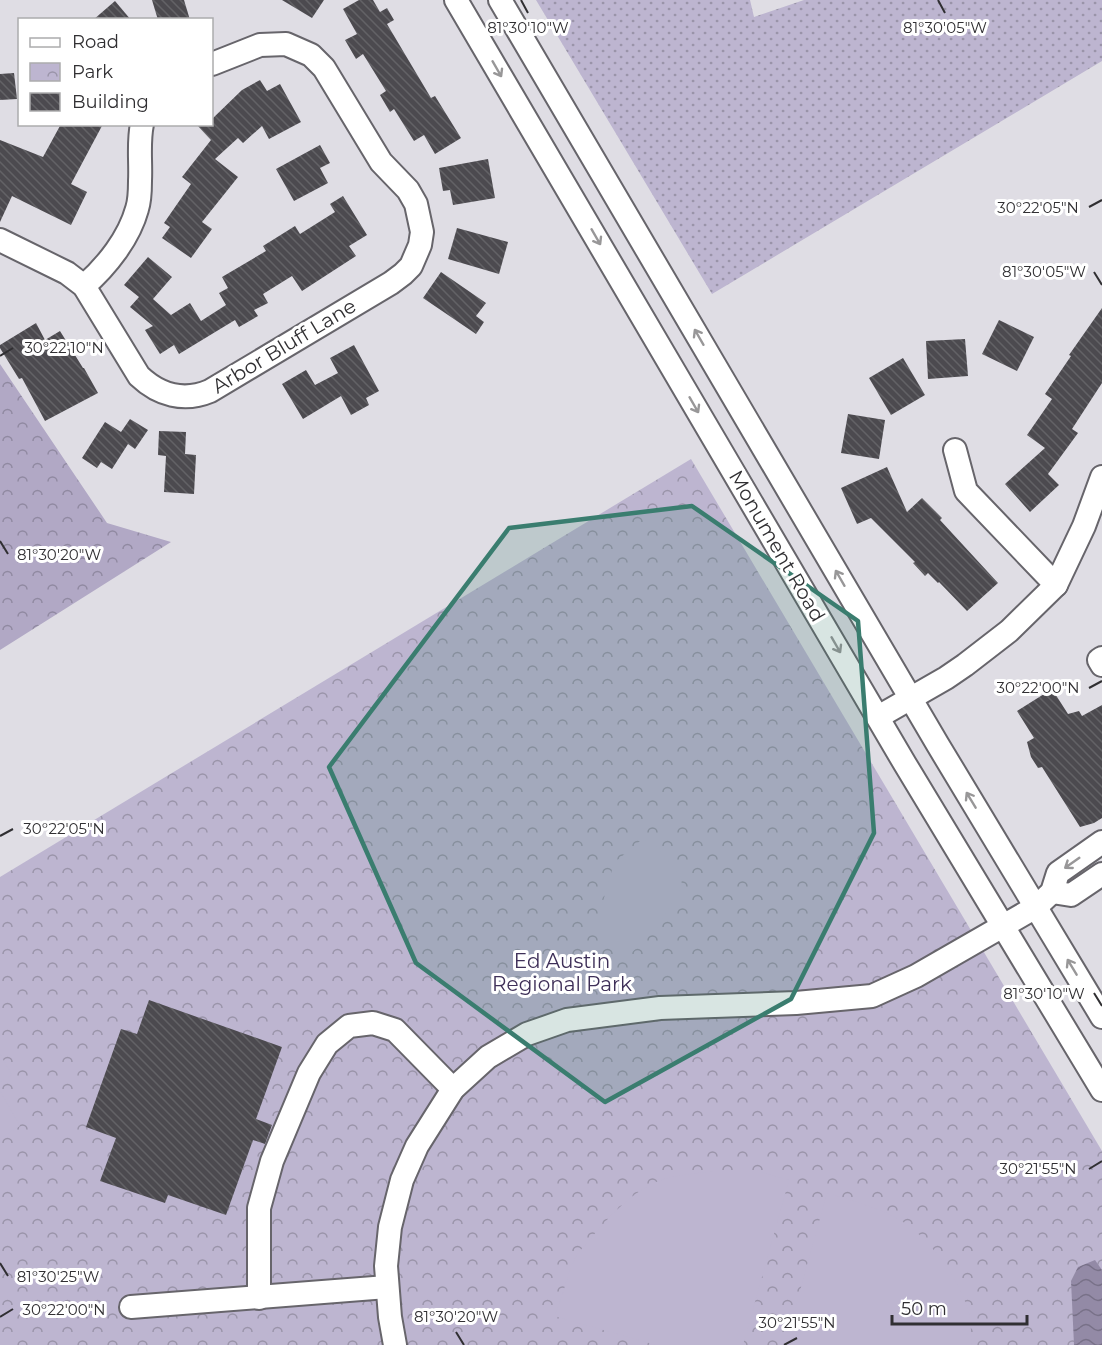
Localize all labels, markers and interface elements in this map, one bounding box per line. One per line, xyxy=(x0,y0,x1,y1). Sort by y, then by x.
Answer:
legend xyxy=(18,18,213,126)
text: 81°30'10"W xyxy=(487,18,569,37)
text: 81°30'05"W xyxy=(903,18,987,37)
text: Road xyxy=(72,31,119,53)
one-way arrow xyxy=(491,60,503,77)
text: Park xyxy=(72,61,113,83)
text: Building xyxy=(72,91,149,113)
text: 30°22'05"N xyxy=(997,198,1079,217)
one-way arrow xyxy=(590,228,602,245)
text: 81°30'05"W xyxy=(1002,262,1086,281)
street label: Arbor Bluff Lane xyxy=(208,294,360,398)
one-way arrow xyxy=(693,329,705,346)
text: 30°22'10"N xyxy=(24,338,104,357)
one-way arrow xyxy=(689,396,701,413)
street label: Monument Road xyxy=(724,466,830,626)
text: 81°30'20"W xyxy=(17,545,101,564)
one-way arrow xyxy=(834,569,846,586)
one-way arrow xyxy=(830,636,842,653)
text: 30°22'00"N xyxy=(996,678,1080,697)
one-way arrow xyxy=(965,792,977,809)
text: 30°22'05"N xyxy=(23,819,105,838)
one-way arrow xyxy=(1064,857,1080,869)
park label: Ed Austin Regional Park xyxy=(492,949,632,996)
one-way arrow xyxy=(1065,959,1077,976)
text: 81°30'10"W xyxy=(1003,984,1085,1003)
text: 30°21'55"N xyxy=(1000,1159,1076,1178)
text: 81°30'25"W xyxy=(17,1267,100,1286)
scale bar xyxy=(892,1288,1027,1326)
text: 50 m xyxy=(901,1298,947,1320)
text: 30°22'00"N xyxy=(22,1300,106,1319)
text: 81°30'20"W xyxy=(414,1307,498,1326)
text: 30°21'55"N xyxy=(759,1313,835,1332)

